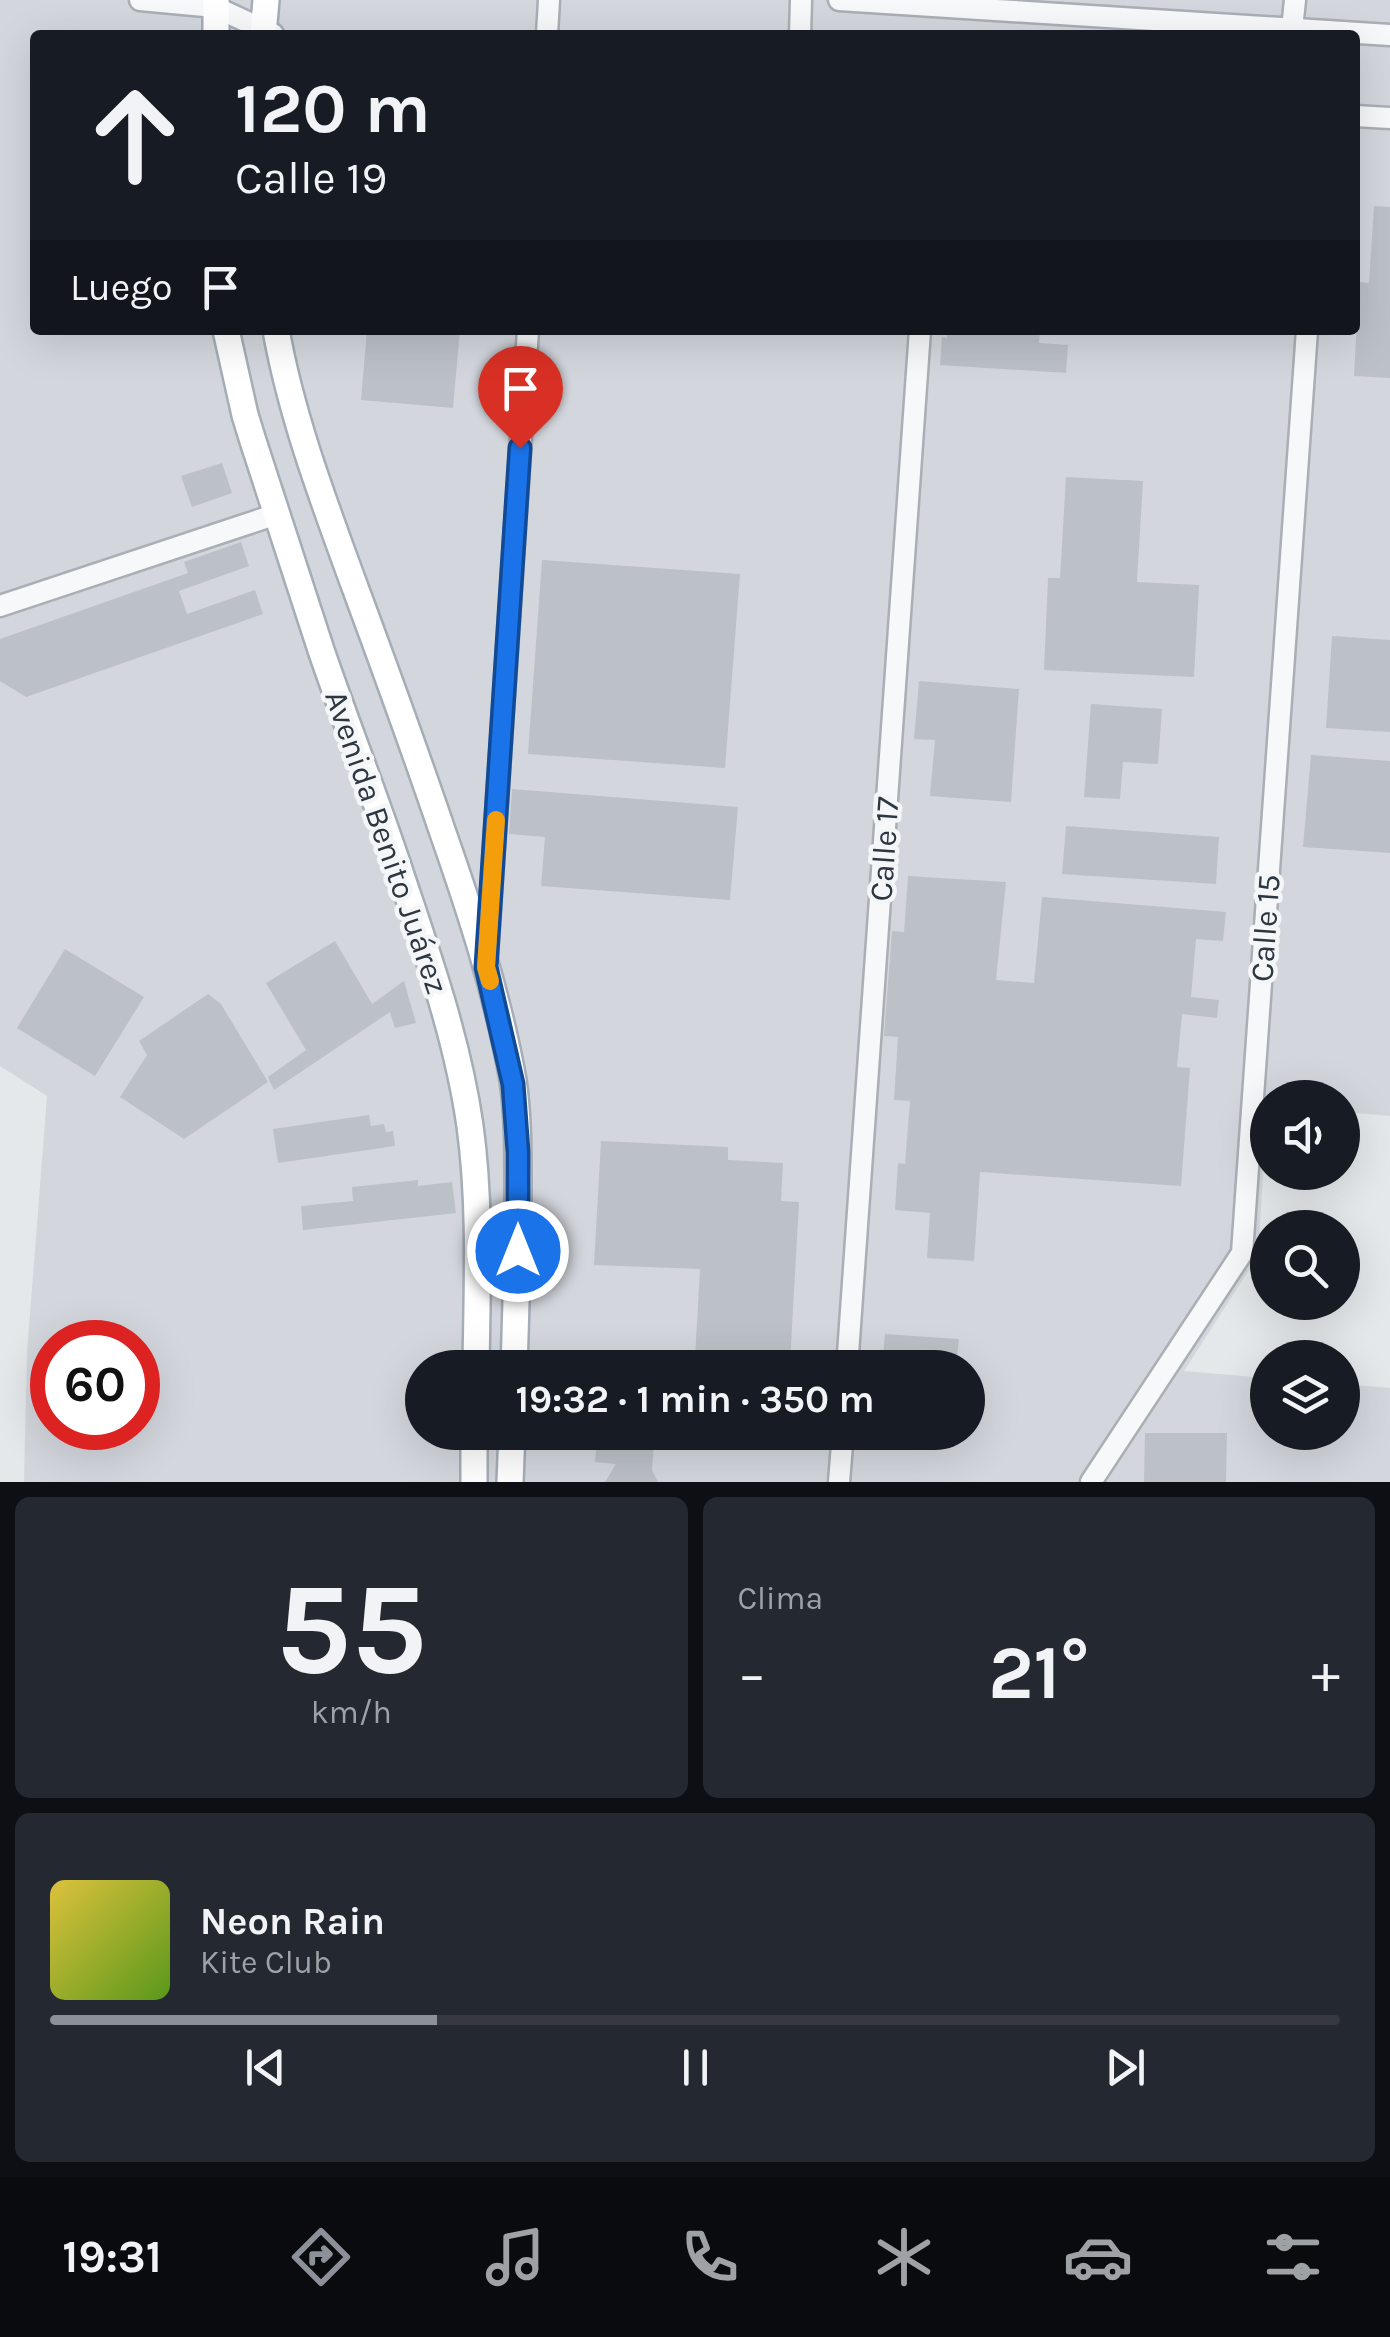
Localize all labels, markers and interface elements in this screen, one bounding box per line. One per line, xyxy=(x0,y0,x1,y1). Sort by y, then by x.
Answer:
text: 120 m xyxy=(235,68,431,150)
icon: ahead xyxy=(70,70,200,200)
text: Calle 19 xyxy=(235,152,387,204)
icon: arrive xyxy=(193,260,248,315)
text: Luego xyxy=(70,265,173,310)
pin xyxy=(478,346,563,449)
icon: arrive xyxy=(493,361,548,416)
street label: Avenida Benito Juárez xyxy=(317,686,456,999)
street label: Calle 17 xyxy=(862,795,907,903)
street label: Calle 15 xyxy=(1243,873,1288,983)
map controls xyxy=(1250,1080,1360,1450)
button: sound xyxy=(1250,1080,1360,1190)
position arrow xyxy=(466,1199,570,1303)
button: search xyxy=(1250,1210,1360,1320)
speed limit sign: 60 xyxy=(30,1320,160,1450)
button: layers xyxy=(1250,1340,1360,1450)
text: 19:32 · 1 min · 350 m xyxy=(515,1377,875,1422)
text: 55 xyxy=(276,1553,427,1705)
text: Clima xyxy=(738,1580,823,1617)
text: 21° xyxy=(988,1629,1089,1717)
text: − xyxy=(738,1642,766,1706)
text: + xyxy=(1311,1642,1340,1706)
text: km/h xyxy=(311,1694,392,1731)
text: Neon Rain xyxy=(200,1899,385,1944)
text: Kite Club xyxy=(200,1944,332,1981)
icon: previous xyxy=(238,2040,293,2095)
icon: pause xyxy=(668,2040,723,2095)
icon: next xyxy=(1098,2040,1153,2095)
icon: directions xyxy=(286,2222,356,2292)
icon: music xyxy=(480,2222,550,2292)
icon: phone xyxy=(675,2222,745,2292)
icon: climate xyxy=(869,2222,939,2292)
icon: car xyxy=(1063,2222,1133,2292)
icon: filters xyxy=(1258,2222,1328,2292)
text: 19:31 xyxy=(62,2231,162,2283)

